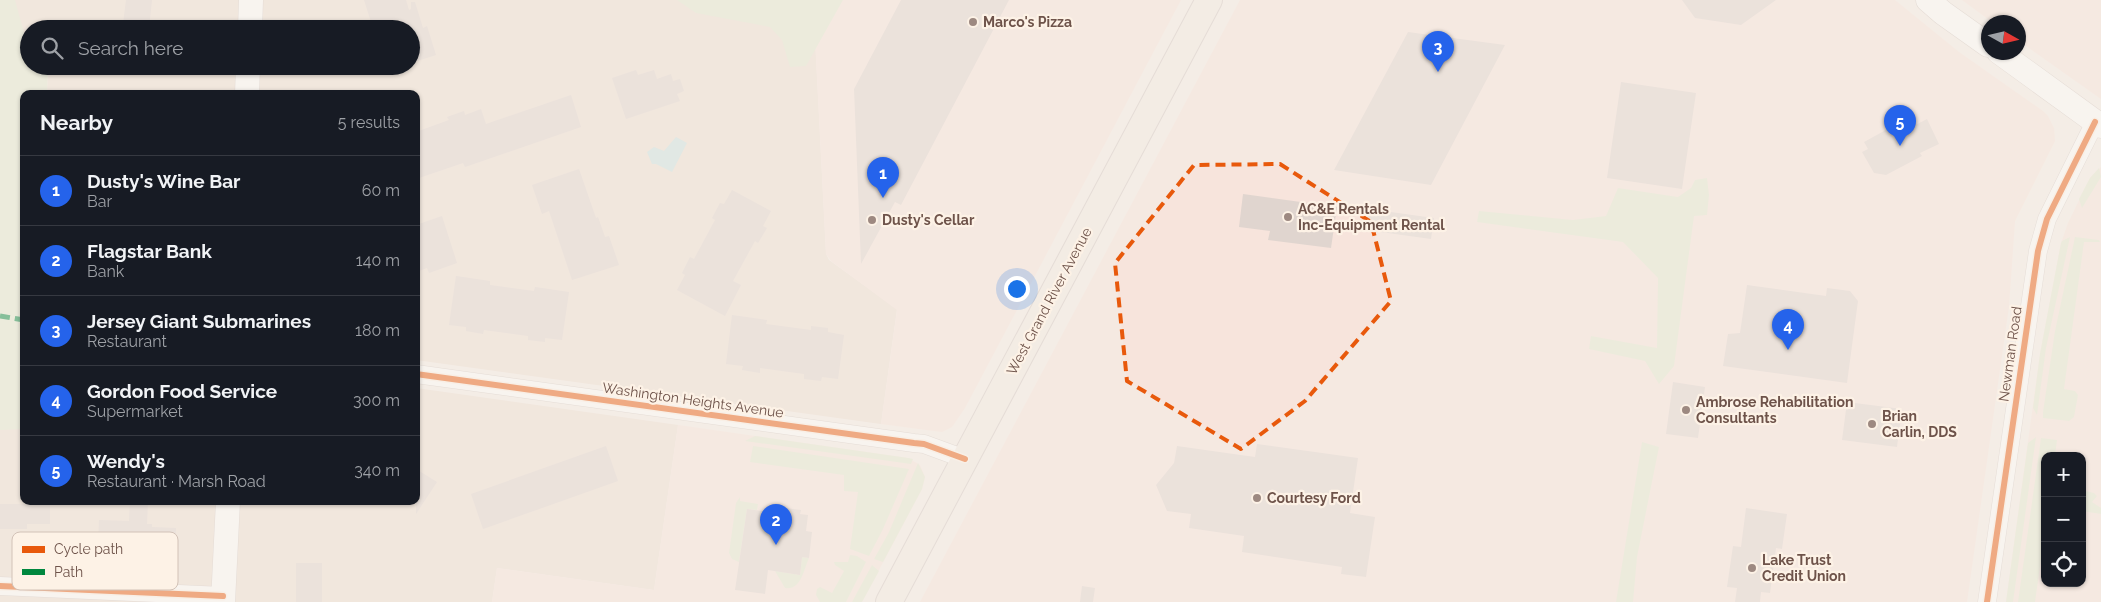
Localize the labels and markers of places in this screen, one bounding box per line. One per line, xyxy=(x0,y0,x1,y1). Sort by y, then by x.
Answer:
place label: Marco's Pizza xyxy=(983,14,1072,30)
marker: Marco's Pizza xyxy=(967,16,979,28)
pin: 3 xyxy=(1422,31,1454,72)
pin: 5 xyxy=(1884,105,1916,146)
pin: 1 xyxy=(867,157,899,198)
place label: AC&E Rentals Inc-Equipment Rental xyxy=(1298,201,1445,233)
marker: AC&E Rentals Inc-Equipment Rental xyxy=(1282,211,1294,223)
place label: Dusty's Cellar xyxy=(882,212,975,228)
marker: Dusty's Cellar xyxy=(866,214,878,226)
pin: 4 xyxy=(1772,309,1804,350)
place label: Ambrose Rehabilitation Consultants xyxy=(1696,394,1853,426)
marker: Ambrose Rehabilitation Consultants xyxy=(1680,404,1692,416)
place label: Brian Carlin, DDS xyxy=(1882,408,1957,440)
marker: Brian Carlin, DDS xyxy=(1866,418,1878,430)
place label: Courtesy Ford xyxy=(1267,490,1361,506)
marker: Courtesy Ford xyxy=(1251,492,1263,504)
pin: 2 xyxy=(760,504,792,545)
place label: Lake Trust Credit Union xyxy=(1762,552,1846,584)
marker: Lake Trust Credit Union xyxy=(1746,562,1758,574)

